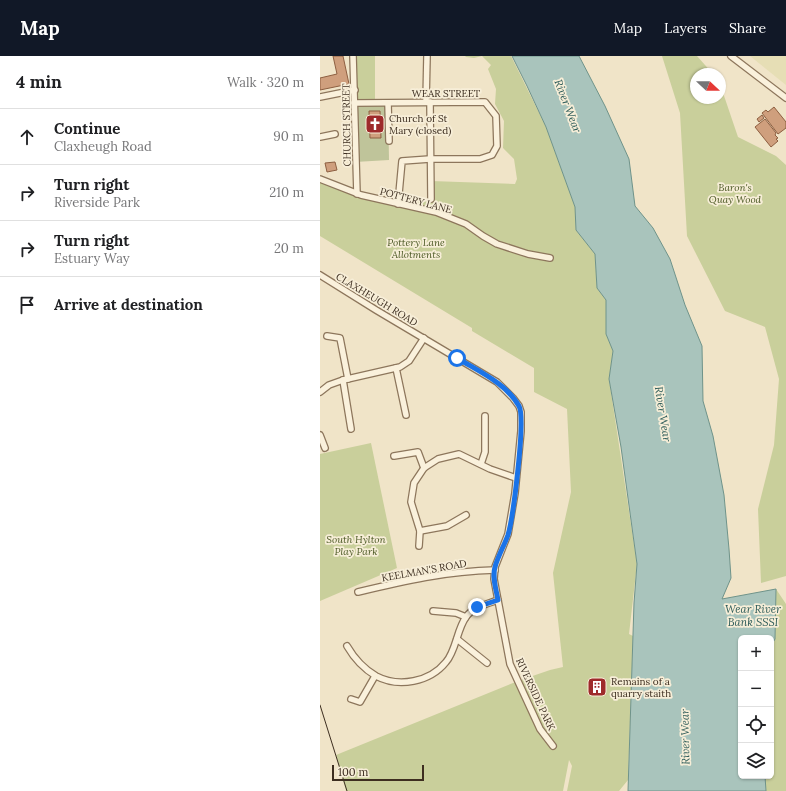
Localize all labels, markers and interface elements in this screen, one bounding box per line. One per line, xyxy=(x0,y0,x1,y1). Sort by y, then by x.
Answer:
text: Map xyxy=(20,16,60,40)
text: Map xyxy=(614,19,642,37)
text: Layers xyxy=(664,19,707,37)
text: Share xyxy=(729,19,766,37)
north arrow xyxy=(690,68,726,104)
text: 4 min xyxy=(16,71,62,93)
text: Walk · 320 m xyxy=(227,74,304,91)
water label: River Wear xyxy=(551,77,585,136)
street label: CHURCH STREET xyxy=(339,83,354,167)
street label: WEAR STREET xyxy=(412,87,481,100)
place label: Church of St Mary (closed) xyxy=(389,112,451,137)
church icon: Church of St Mary (closed) xyxy=(364,113,386,135)
text: Continue xyxy=(54,119,120,138)
icon: ahead xyxy=(16,126,38,148)
text: 90 m xyxy=(273,128,304,145)
text: Claxheugh Road xyxy=(54,138,152,155)
text: Turn right xyxy=(54,175,130,194)
park label: Baron's Quay Wood xyxy=(709,181,762,206)
icon: right xyxy=(16,182,38,204)
text: 210 m xyxy=(269,184,304,201)
street label: POTTERY LANE xyxy=(378,185,453,216)
text: Riverside Park xyxy=(54,194,140,211)
text: Turn right xyxy=(54,231,130,250)
park label: Pottery Lane Allotments xyxy=(387,236,445,261)
icon: right xyxy=(16,238,38,260)
text: 20 m xyxy=(274,240,304,257)
text: Estuary Way xyxy=(54,250,130,267)
street label: CLAXHEUGH ROAD xyxy=(333,270,420,329)
icon: arrive xyxy=(16,294,38,316)
text: Arrive at destination xyxy=(54,295,203,314)
route start xyxy=(448,349,466,367)
water label: River Wear xyxy=(652,385,674,444)
park label: South Hylton Play Park xyxy=(326,533,387,558)
street label: KEELMAN'S ROAD xyxy=(380,557,468,584)
route end xyxy=(468,598,486,616)
water label: Wear River Bank SSSI xyxy=(725,602,782,629)
map controls xyxy=(738,635,774,779)
button: + xyxy=(738,635,774,671)
street label: RIVERSIDE PARK xyxy=(513,656,558,733)
button: − xyxy=(738,671,774,707)
place label: Remains of a quarry staith xyxy=(611,675,671,700)
building icon: Remains of a quarry staith xyxy=(586,676,608,698)
button: locate xyxy=(738,707,774,743)
water label: River Wear xyxy=(677,708,692,765)
button: layers xyxy=(738,743,774,779)
scale bar xyxy=(332,763,424,782)
text: 100 m xyxy=(338,765,368,779)

